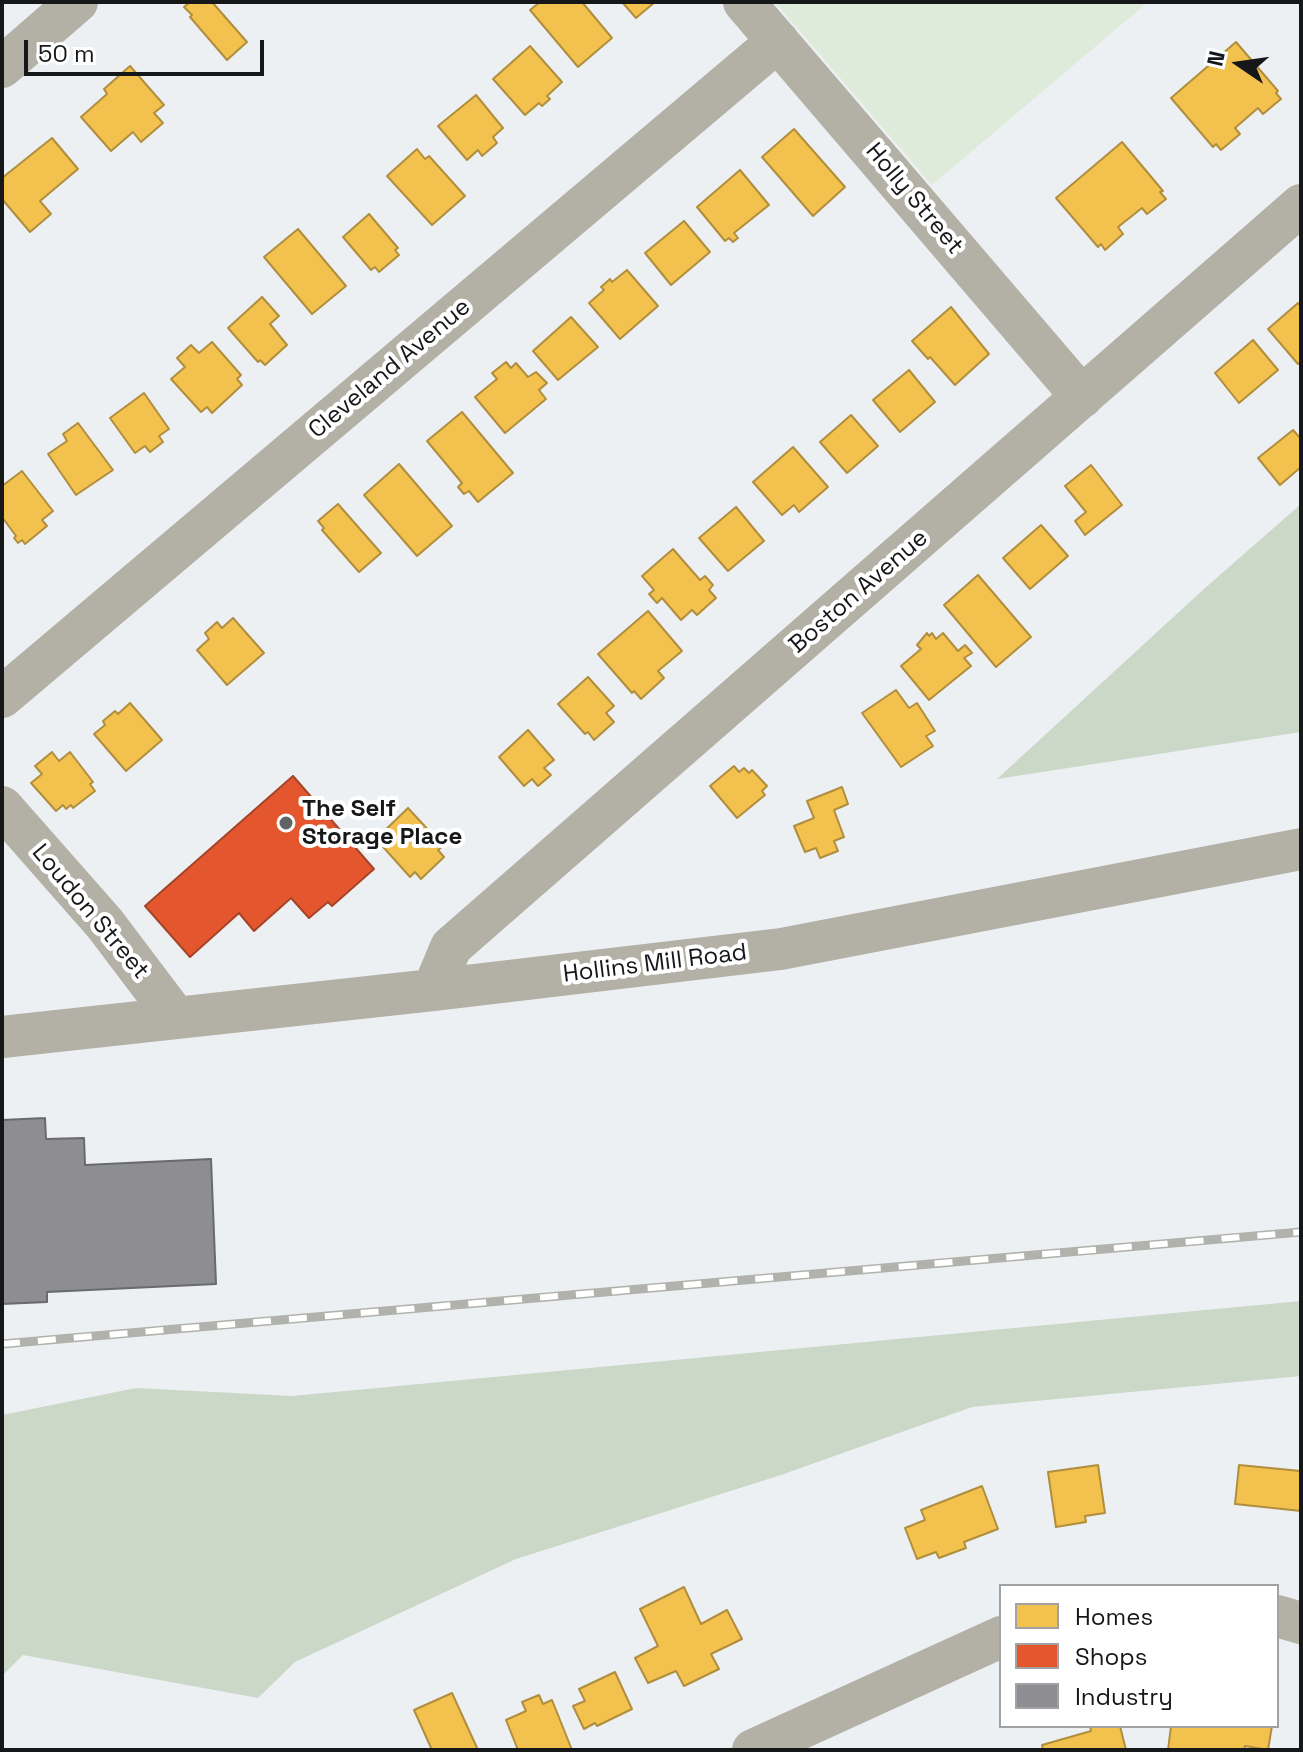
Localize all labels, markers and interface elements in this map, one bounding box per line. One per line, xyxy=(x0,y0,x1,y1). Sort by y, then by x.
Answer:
scale bar xyxy=(28,24,268,74)
north arrow xyxy=(1199,24,1279,104)
text: 50 m xyxy=(38,38,95,69)
text: N xyxy=(1200,48,1231,69)
street label: Holly Street xyxy=(859,137,969,261)
street label: Cleveland Avenue xyxy=(303,293,477,445)
street label: Boston Avenue xyxy=(784,524,934,660)
place label: The Self Storage Place xyxy=(302,795,462,851)
marker: The Self Storage Place xyxy=(277,814,295,832)
street label: Loudon Street xyxy=(25,839,155,985)
street label: Hollins Mill Road xyxy=(561,938,749,990)
legend xyxy=(999,1584,1279,1728)
text: Homes xyxy=(1075,1601,1153,1632)
text: Shops xyxy=(1075,1641,1147,1672)
text: Industry xyxy=(1075,1681,1173,1712)

